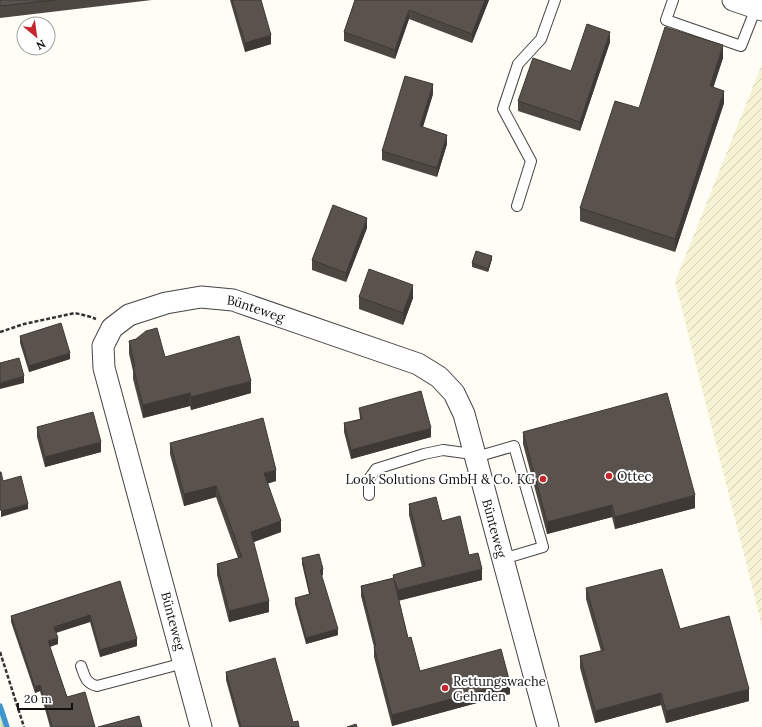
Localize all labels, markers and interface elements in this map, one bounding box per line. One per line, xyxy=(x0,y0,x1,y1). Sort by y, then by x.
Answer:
north arrow xyxy=(16,16,56,56)
text: N xyxy=(33,37,48,53)
street label: Bünteweg xyxy=(226,291,288,326)
place label: Ottec xyxy=(617,468,651,485)
place label: Look Solutions GmbH & Co. KG xyxy=(346,471,535,488)
marker: Ottec xyxy=(604,471,614,481)
marker: Look Solutions GmbH & Co. KG xyxy=(538,474,548,484)
street label: Bünteweg xyxy=(479,497,511,560)
street label: Bünteweg xyxy=(157,590,189,653)
place label: Rettungswache Gehrden xyxy=(453,673,546,705)
marker: Rettungswache Gehrden xyxy=(440,683,450,693)
scale bar xyxy=(18,685,72,711)
text: 20 m xyxy=(24,691,52,706)

